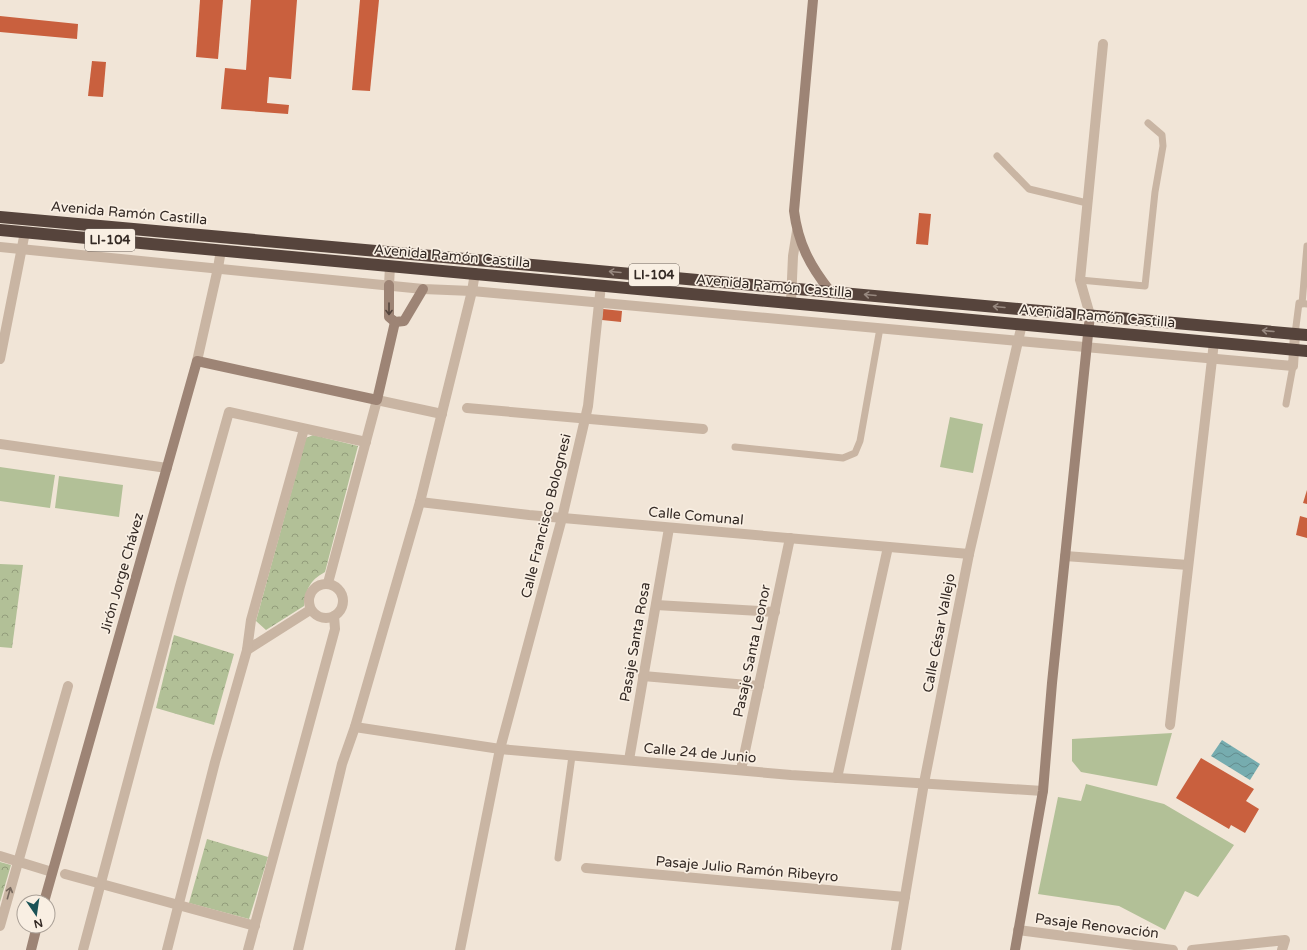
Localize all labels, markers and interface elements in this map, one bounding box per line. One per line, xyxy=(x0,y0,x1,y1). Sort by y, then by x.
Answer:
street label: Avenida Ramón Castilla xyxy=(50,198,208,228)
road number: LI-104 xyxy=(85,229,135,251)
street label: Avenida Ramón Castilla xyxy=(373,241,531,271)
road number: LI-104 xyxy=(629,264,679,286)
one-way arrow xyxy=(609,268,622,275)
street label: Avenida Ramón Castilla xyxy=(695,271,853,301)
one-way arrow xyxy=(864,291,877,298)
street label: Avenida Ramón Castilla xyxy=(1018,301,1176,331)
one-way arrow xyxy=(385,302,393,315)
one-way arrow xyxy=(993,303,1006,310)
one-way arrow xyxy=(1262,328,1275,335)
street label: Calle Francisco Bolognesi xyxy=(517,432,575,600)
street label: Calle Comunal xyxy=(648,503,744,529)
street label: Jirón Jorge Chávez xyxy=(97,511,147,635)
street label: Calle César Vallejo xyxy=(919,572,959,694)
street label: Pasaje Santa Rosa xyxy=(616,581,654,703)
street label: Pasaje Santa Leonor xyxy=(730,582,775,719)
street label: Calle 24 de Junio xyxy=(643,740,757,766)
street label: Pasaje Julio Ramón Ribeyro xyxy=(655,853,839,885)
one-way arrow xyxy=(6,887,13,900)
north arrow xyxy=(16,894,56,934)
street label: Pasaje Renovación xyxy=(1034,910,1160,942)
text: N xyxy=(32,916,44,931)

